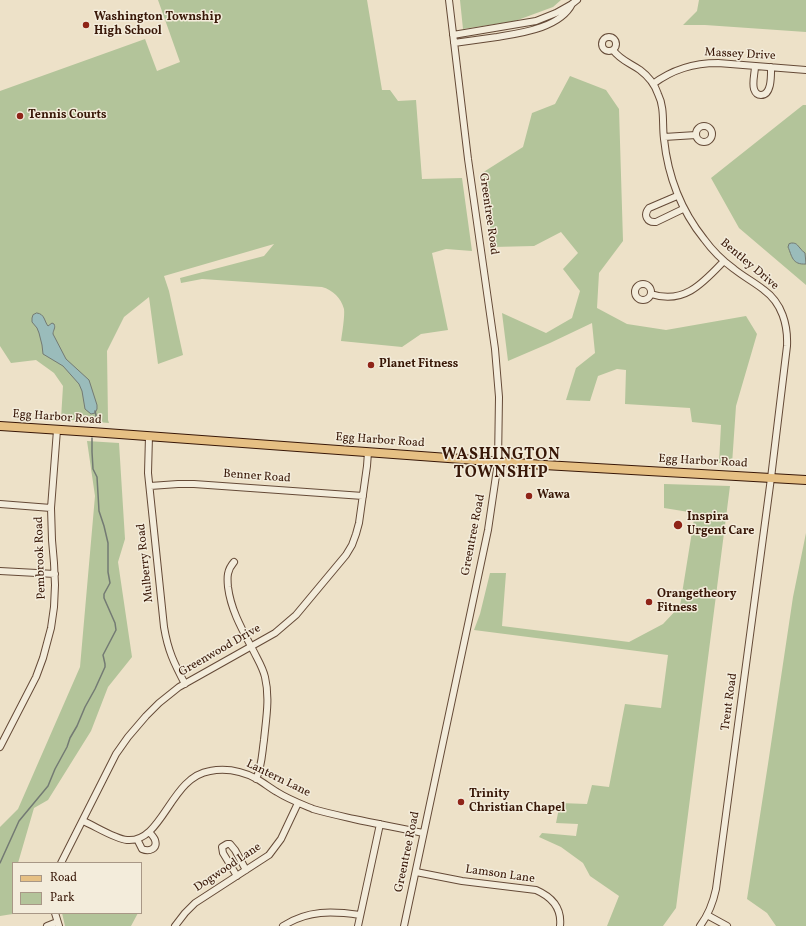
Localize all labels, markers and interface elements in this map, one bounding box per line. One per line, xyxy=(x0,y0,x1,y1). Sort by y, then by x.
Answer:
place label: Washington Township High School xyxy=(94,11,221,39)
marker: Washington Township High School xyxy=(81,20,91,30)
street label: Massey Drive xyxy=(704,46,776,64)
place label: Tennis Courts xyxy=(28,109,107,123)
marker: Tennis Courts xyxy=(15,111,25,121)
street label: Greentree Road xyxy=(475,172,501,256)
street label: Bentley Drive xyxy=(717,236,781,294)
place label: Planet Fitness xyxy=(379,358,458,372)
marker: Planet Fitness xyxy=(366,360,376,370)
street label: Egg Harbor Road xyxy=(12,408,102,428)
street label: Egg Harbor Road xyxy=(335,431,425,451)
district label: WASHINGTON TOWNSHIP xyxy=(441,446,561,484)
street label: Egg Harbor Road xyxy=(658,452,748,472)
street label: Benner Road xyxy=(223,467,291,487)
place label: Wawa xyxy=(537,489,570,503)
marker: Wawa xyxy=(524,491,534,501)
street label: Greentree Road xyxy=(459,493,489,577)
place label: Inspira Urgent Care xyxy=(687,511,754,539)
street label: Pembrook Road xyxy=(32,516,50,600)
marker: Inspira Urgent Care xyxy=(672,519,684,531)
street label: Mulberry Road xyxy=(135,523,157,603)
place label: Orangetheory Fitness xyxy=(657,588,736,616)
marker: Orangetheory Fitness xyxy=(644,597,654,607)
street label: Greenwood Drive xyxy=(176,622,264,680)
street label: Trent Road xyxy=(719,672,741,732)
street label: Lantern Lane xyxy=(243,757,313,801)
place label: Trinity Christian Chapel xyxy=(469,788,565,816)
marker: Trinity Christian Chapel xyxy=(456,797,466,807)
street label: Greentree Road xyxy=(392,810,424,894)
street label: Dogwood Lane xyxy=(192,840,264,896)
legend xyxy=(12,862,142,914)
street label: Lamson Lane xyxy=(464,863,536,887)
text: Road xyxy=(50,870,77,886)
text: Park xyxy=(50,890,75,906)

